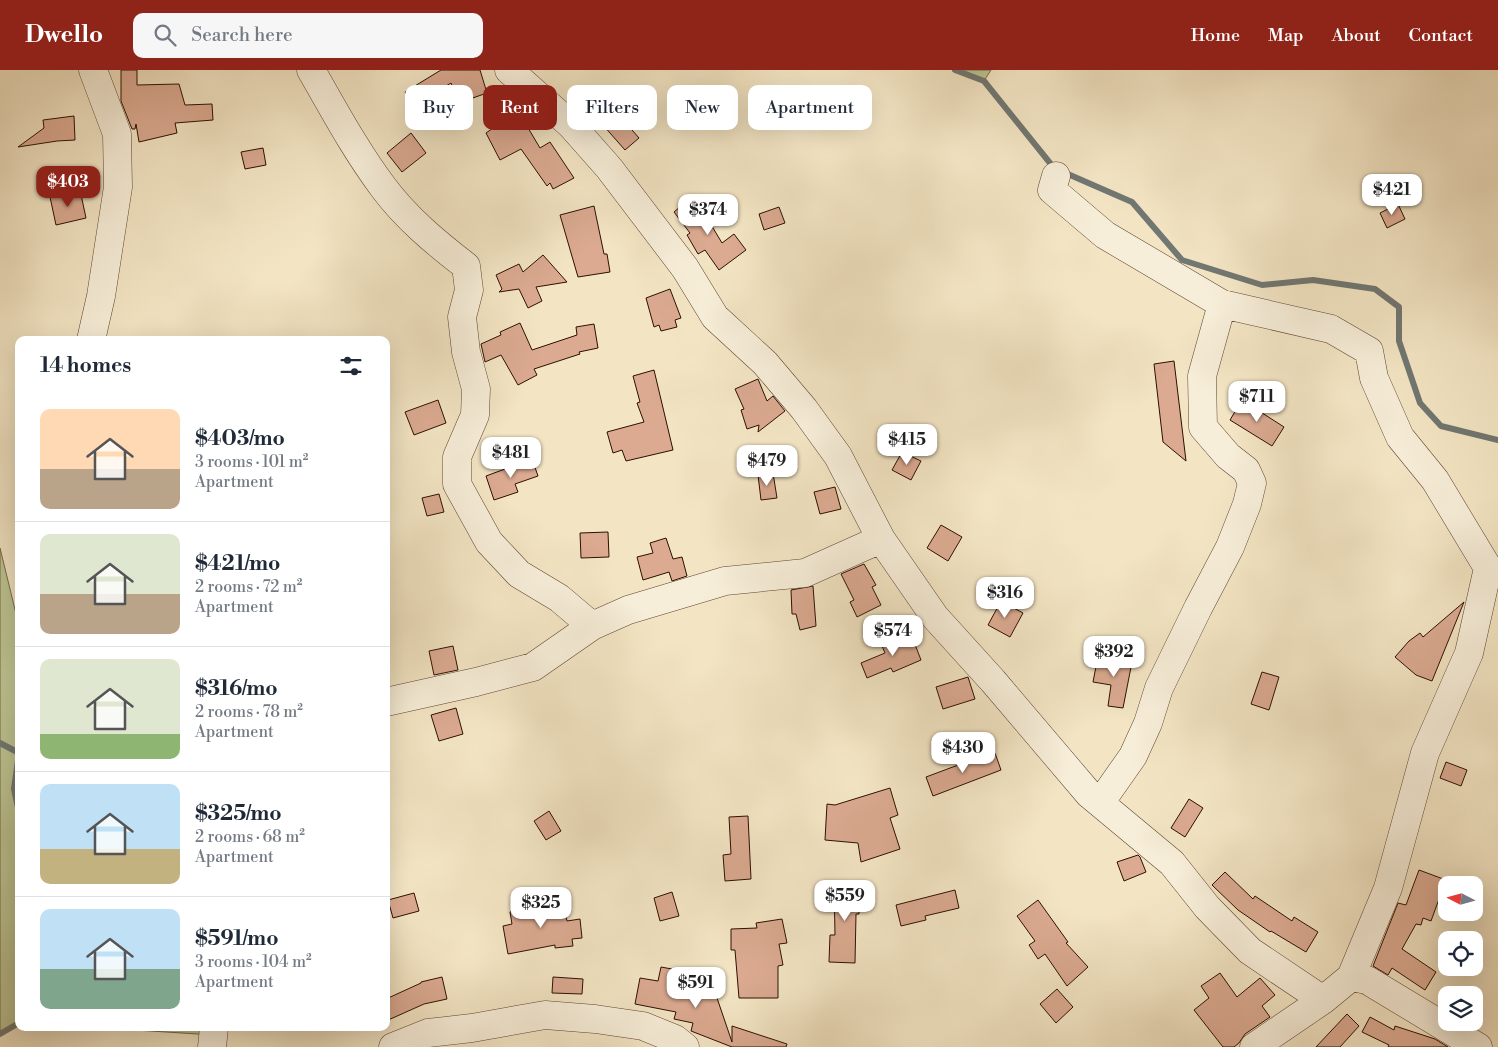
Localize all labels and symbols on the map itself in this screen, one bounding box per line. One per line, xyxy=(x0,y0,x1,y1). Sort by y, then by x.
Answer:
pin: $403 xyxy=(38,166,98,208)
pin: $421 xyxy=(1362,174,1422,216)
pin: $374 xyxy=(678,194,738,236)
pin: $711 xyxy=(1227,380,1287,423)
pin: $415 xyxy=(877,424,937,466)
pin: $481 xyxy=(481,436,541,479)
pin: $479 xyxy=(737,444,797,487)
pin: $316 xyxy=(975,576,1035,619)
pin: $574 xyxy=(863,614,923,657)
pin: $392 xyxy=(1084,636,1144,678)
pin: $430 xyxy=(933,732,993,774)
north arrow xyxy=(1438,876,1482,921)
pin: $559 xyxy=(815,880,875,922)
pin: $325 xyxy=(511,886,571,929)
pin: $591 xyxy=(666,966,726,1009)

